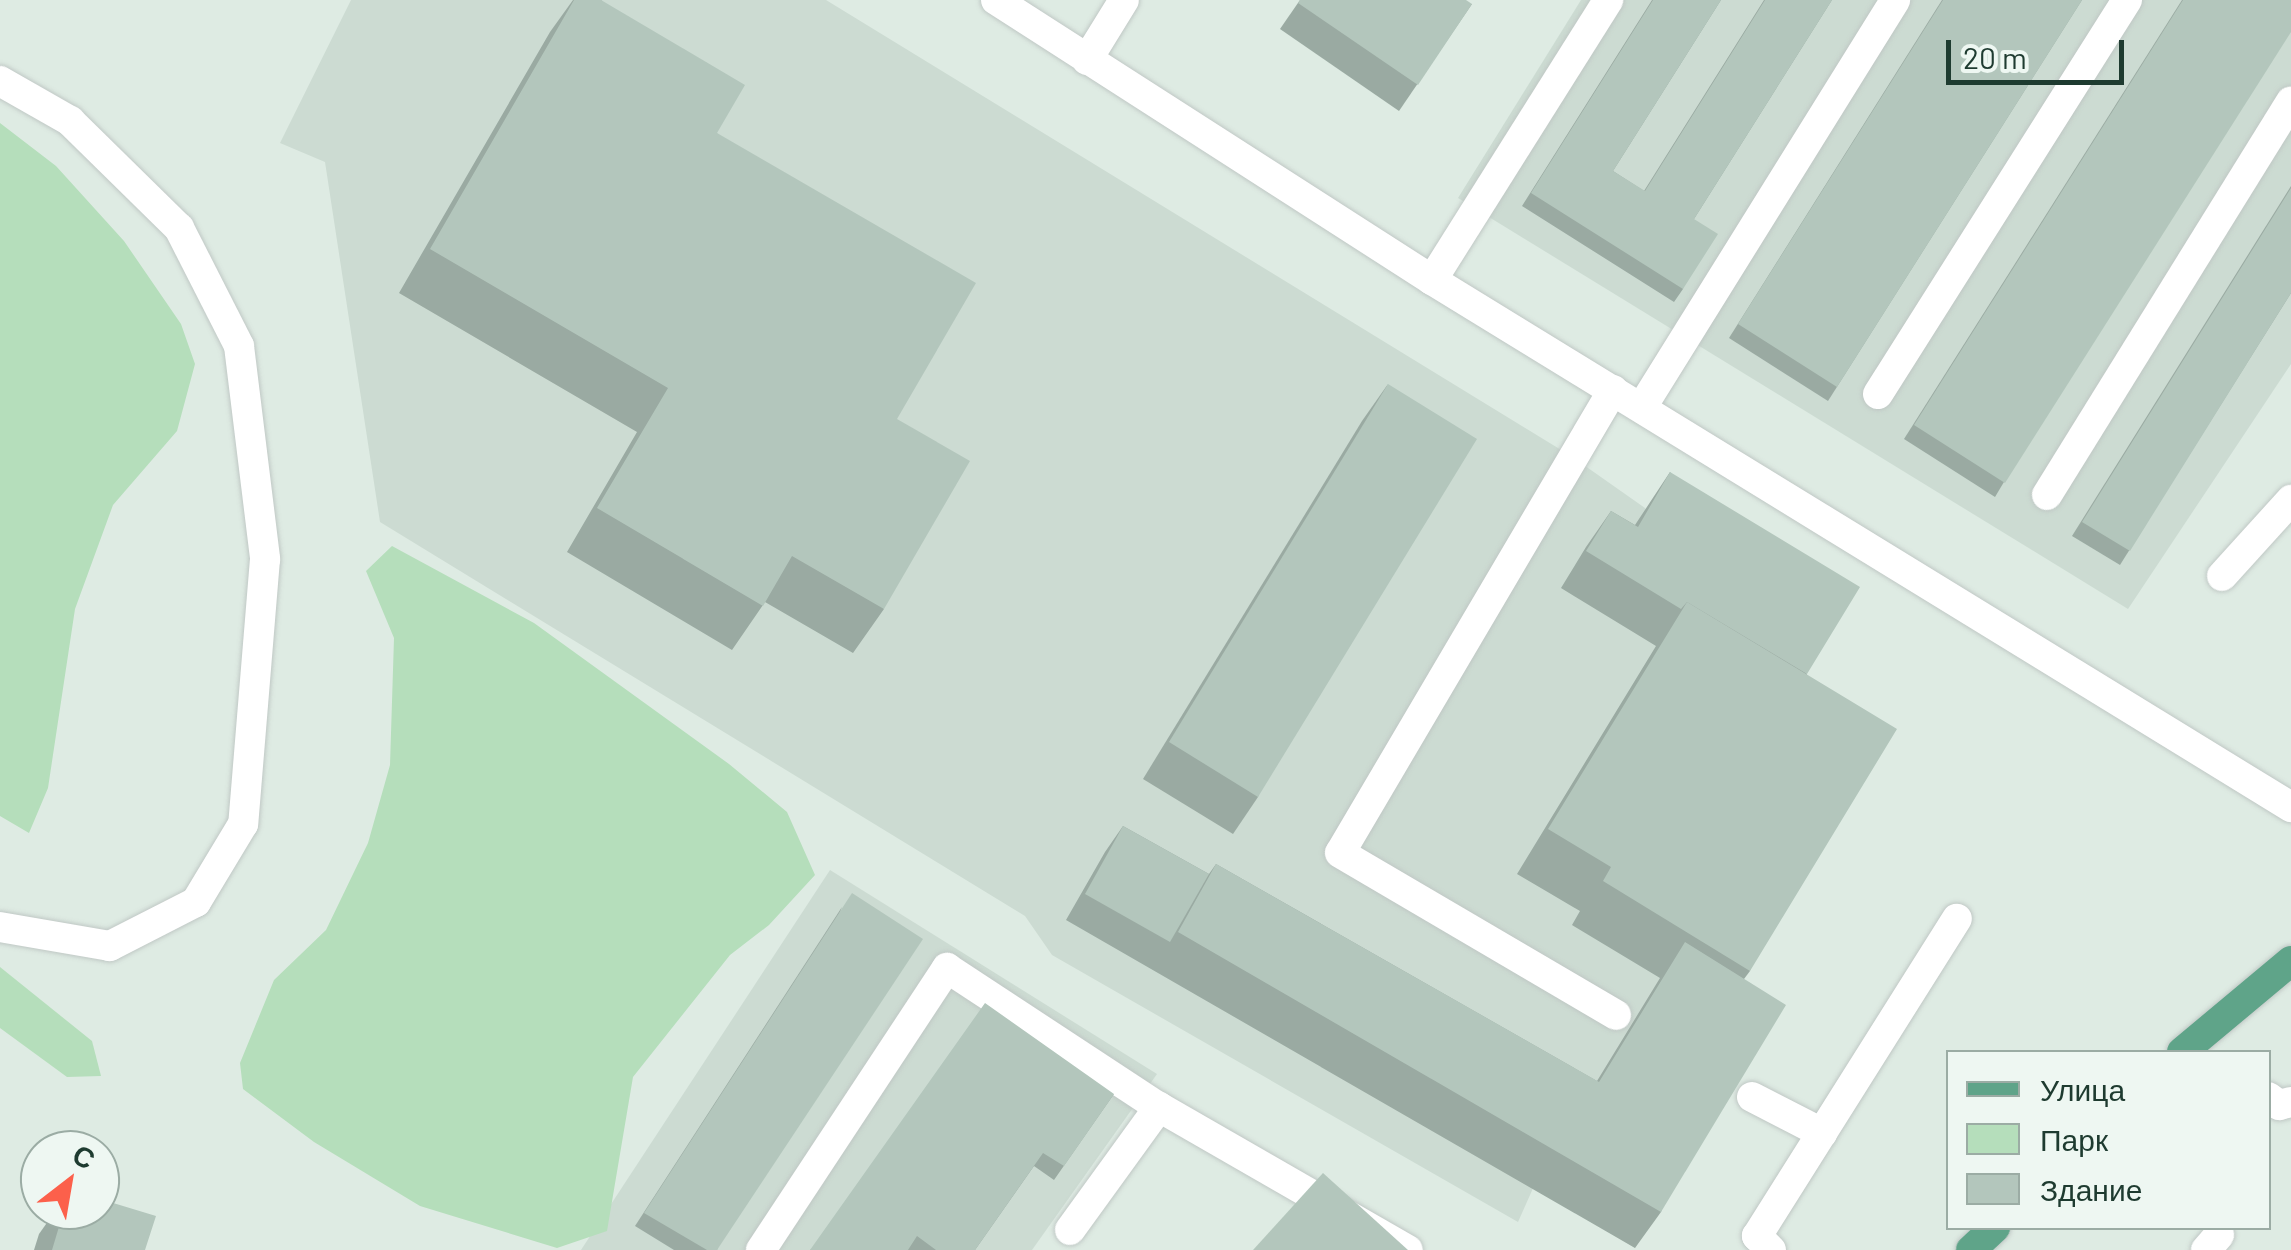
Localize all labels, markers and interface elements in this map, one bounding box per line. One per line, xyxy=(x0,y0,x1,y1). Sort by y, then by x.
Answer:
scale bar xyxy=(1951,20,2128,82)
text: 20 m xyxy=(1963,39,2027,75)
legend xyxy=(1946,1050,2271,1230)
text: Улица xyxy=(2040,1071,2125,1107)
text: Парк xyxy=(2040,1121,2108,1157)
north arrow xyxy=(20,1130,120,1230)
text: С xyxy=(67,1136,102,1176)
text: Здание xyxy=(2040,1171,2142,1207)

